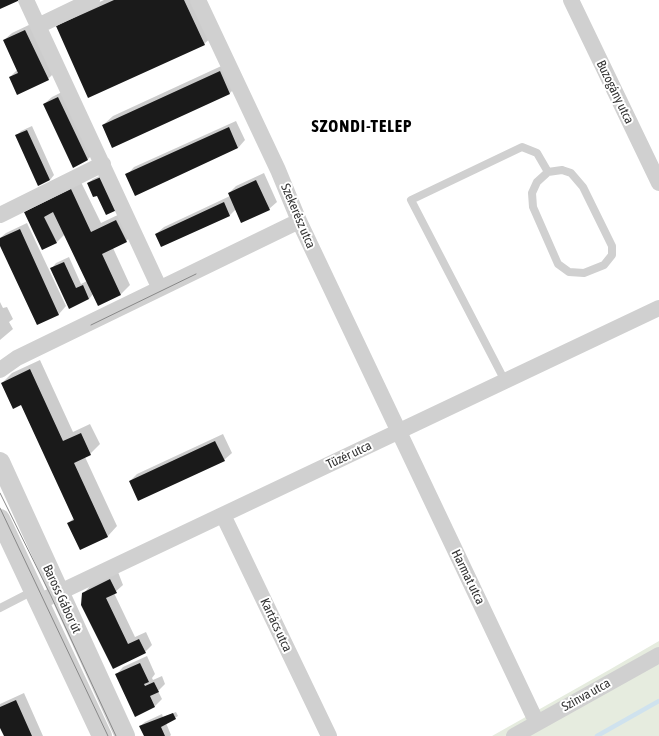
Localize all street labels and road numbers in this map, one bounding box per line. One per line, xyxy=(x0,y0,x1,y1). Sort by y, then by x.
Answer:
street label: Buzogány utca xyxy=(593,58,637,126)
street label: Szekerész utca xyxy=(277,181,319,251)
street label: Tüzér utca xyxy=(324,438,374,472)
street label: Harmat utca xyxy=(448,547,488,607)
street label: Baross Gábor út xyxy=(39,562,85,636)
street label: Kartács utca xyxy=(257,596,295,654)
street label: Szinva utca xyxy=(559,675,613,715)

